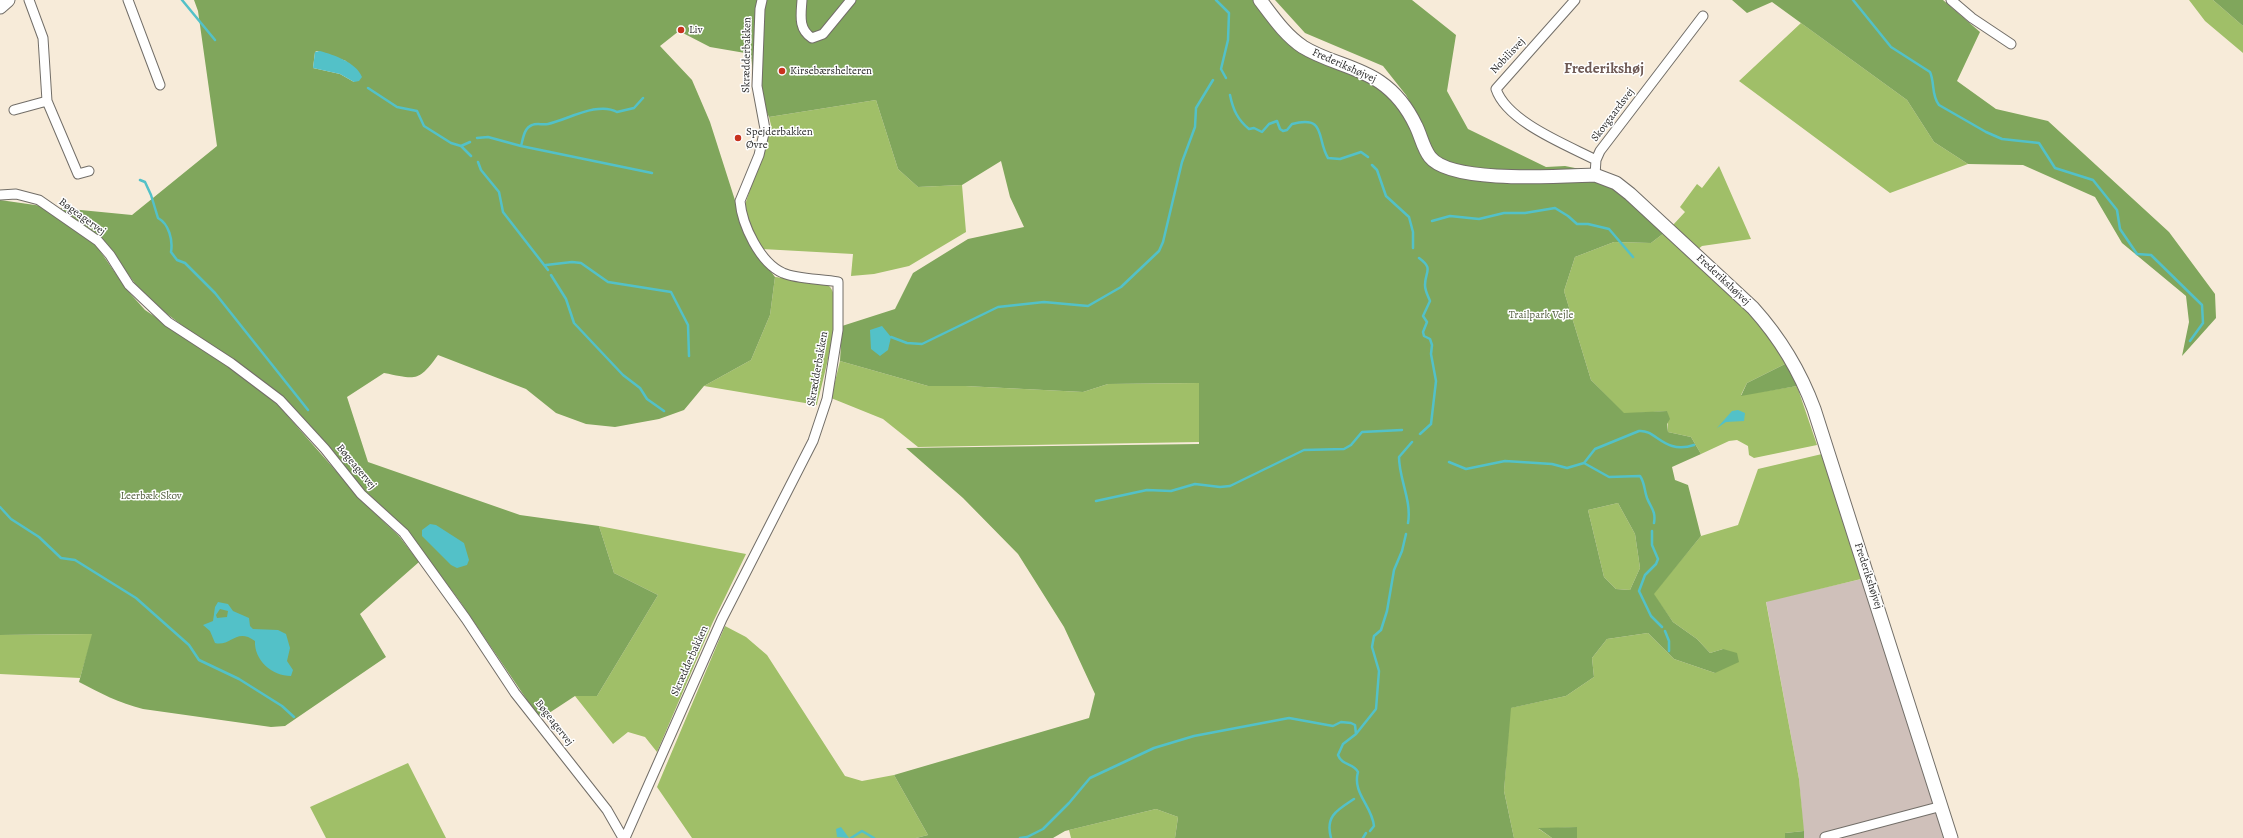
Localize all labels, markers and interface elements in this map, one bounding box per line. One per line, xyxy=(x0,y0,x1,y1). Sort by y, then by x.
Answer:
street label: Skrædderbakken xyxy=(740,17,754,93)
place label: Liv xyxy=(689,23,703,37)
marker: Liv xyxy=(676,25,686,35)
street label: Nobilisvej xyxy=(1488,35,1528,77)
street label: Frederikshøjvej xyxy=(1310,46,1378,86)
district label: Frederikshøj xyxy=(1564,60,1644,78)
place label: Kirsebærshelteren xyxy=(790,64,872,78)
marker: Kirsebærshelteren xyxy=(777,66,787,76)
street label: Skovgaardsvej xyxy=(1589,86,1637,144)
place label: Spejderbakken Øvre xyxy=(746,125,813,151)
marker: Spejderbakken Øvre xyxy=(733,133,743,143)
street label: Bøgeagervej xyxy=(56,196,108,238)
street label: Frederikshøjvej xyxy=(1693,252,1753,308)
park label: Trailpark Vejle xyxy=(1509,308,1573,322)
street label: Skrædderbakken xyxy=(805,331,831,407)
street label: Bøgeagervej xyxy=(333,442,379,492)
park label: Leerbæk Skov xyxy=(120,489,182,503)
street label: Frederikshøjvej xyxy=(1851,541,1885,611)
street label: Skrædderbakken xyxy=(669,624,711,698)
street label: Bøgeagervej xyxy=(532,697,576,749)

